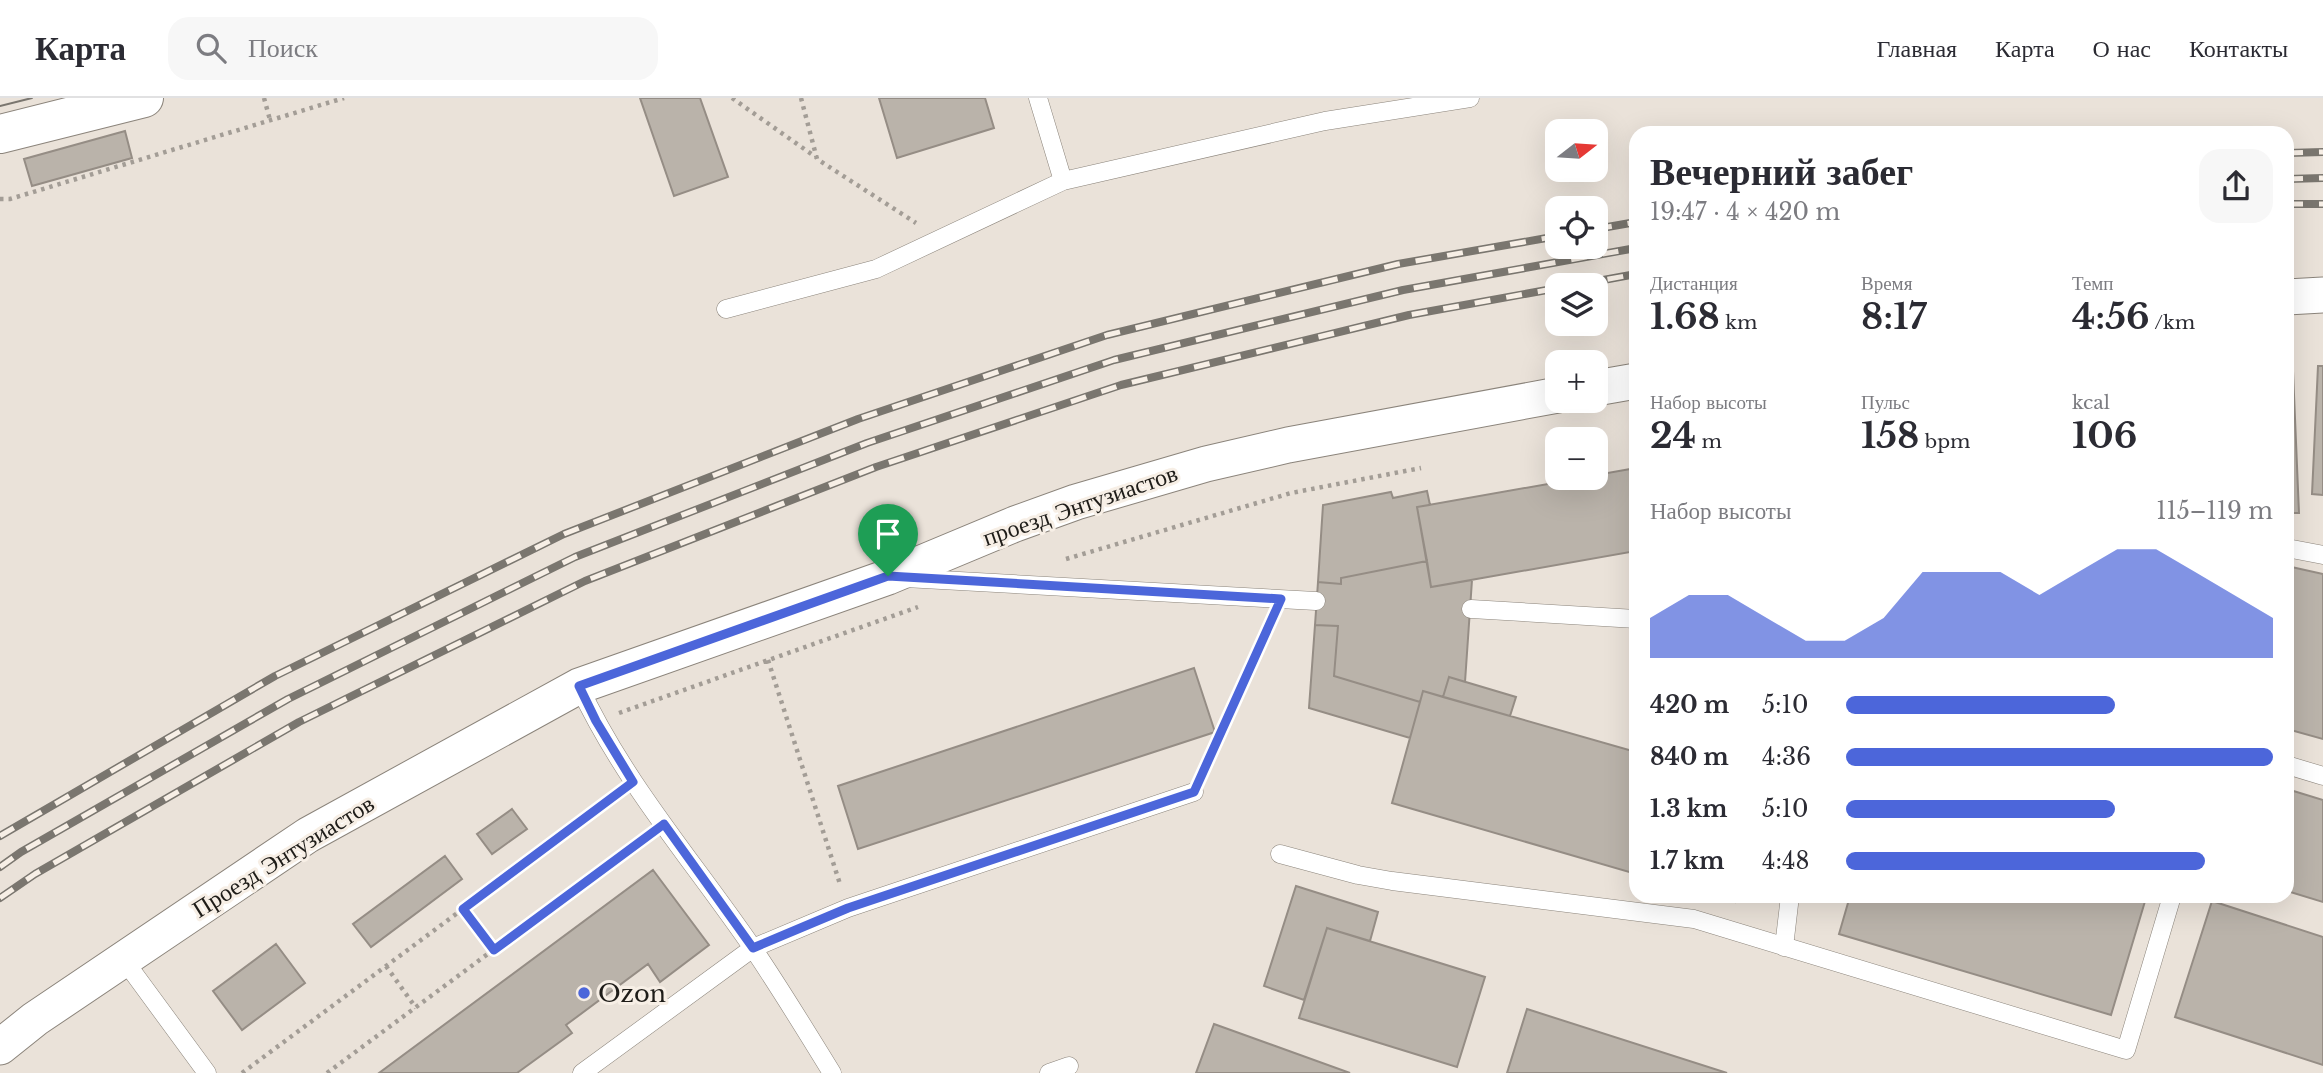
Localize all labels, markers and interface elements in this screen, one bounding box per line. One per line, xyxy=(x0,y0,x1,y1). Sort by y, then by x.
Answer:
search box xyxy=(168,17,658,80)
text: Карта xyxy=(35,28,126,69)
icon: search xyxy=(192,29,230,67)
text: Поиск xyxy=(248,32,318,64)
text: Главная xyxy=(1877,34,1957,63)
text: Карта xyxy=(1995,34,2055,63)
text: О нас xyxy=(2093,34,2151,63)
text: Контакты xyxy=(2189,34,2288,63)
north arrow xyxy=(1545,119,1608,182)
map controls xyxy=(1545,119,1608,490)
text: Вечерний забег xyxy=(1650,148,1913,195)
button: share xyxy=(2199,149,2273,223)
button: locate xyxy=(1545,196,1608,259)
text: 19:47 · 4 × 420 m xyxy=(1650,198,1840,226)
text: Дистанция xyxy=(1650,272,1738,295)
text: Время xyxy=(1861,272,1912,295)
text: Темп xyxy=(2072,272,2114,295)
button: layers xyxy=(1545,273,1608,336)
text: 1.68 xyxy=(1650,295,1720,338)
text: 8:17 xyxy=(1861,295,1927,338)
text: 4:56 xyxy=(2072,295,2150,338)
text: km xyxy=(1720,311,1757,334)
text: /km xyxy=(2150,311,2195,334)
button: + xyxy=(1545,350,1608,413)
text: Набор высоты xyxy=(1650,391,1767,414)
text: Пульс xyxy=(1861,391,1910,414)
text: kcal xyxy=(2072,391,2110,414)
text: 24 xyxy=(1650,414,1696,457)
text: 158 xyxy=(1861,414,1919,457)
text: 106 xyxy=(2072,414,2137,457)
button: − xyxy=(1545,427,1608,490)
text: m xyxy=(1696,430,1722,453)
text: bpm xyxy=(1919,430,1970,453)
street label: проезд Энтузиастов xyxy=(979,458,1181,552)
text: Набор высоты xyxy=(1650,497,1791,525)
text: 115–119 m xyxy=(2156,497,2273,525)
pin xyxy=(858,504,918,576)
icon: arrive xyxy=(869,515,907,553)
text: 420 m xyxy=(1650,691,1729,719)
text: 5:10 xyxy=(1762,691,1808,719)
text: 840 m xyxy=(1650,743,1729,771)
text: 4:36 xyxy=(1762,743,1811,771)
street label: Проезд Энтузиастов xyxy=(187,788,379,924)
text: 1.3 km xyxy=(1650,795,1728,823)
text: 5:10 xyxy=(1762,795,1808,823)
text: 1.7 km xyxy=(1650,847,1724,875)
text: 4:48 xyxy=(1762,847,1809,875)
place label: Ozon xyxy=(598,979,666,1008)
marker: Ozon xyxy=(576,985,592,1001)

